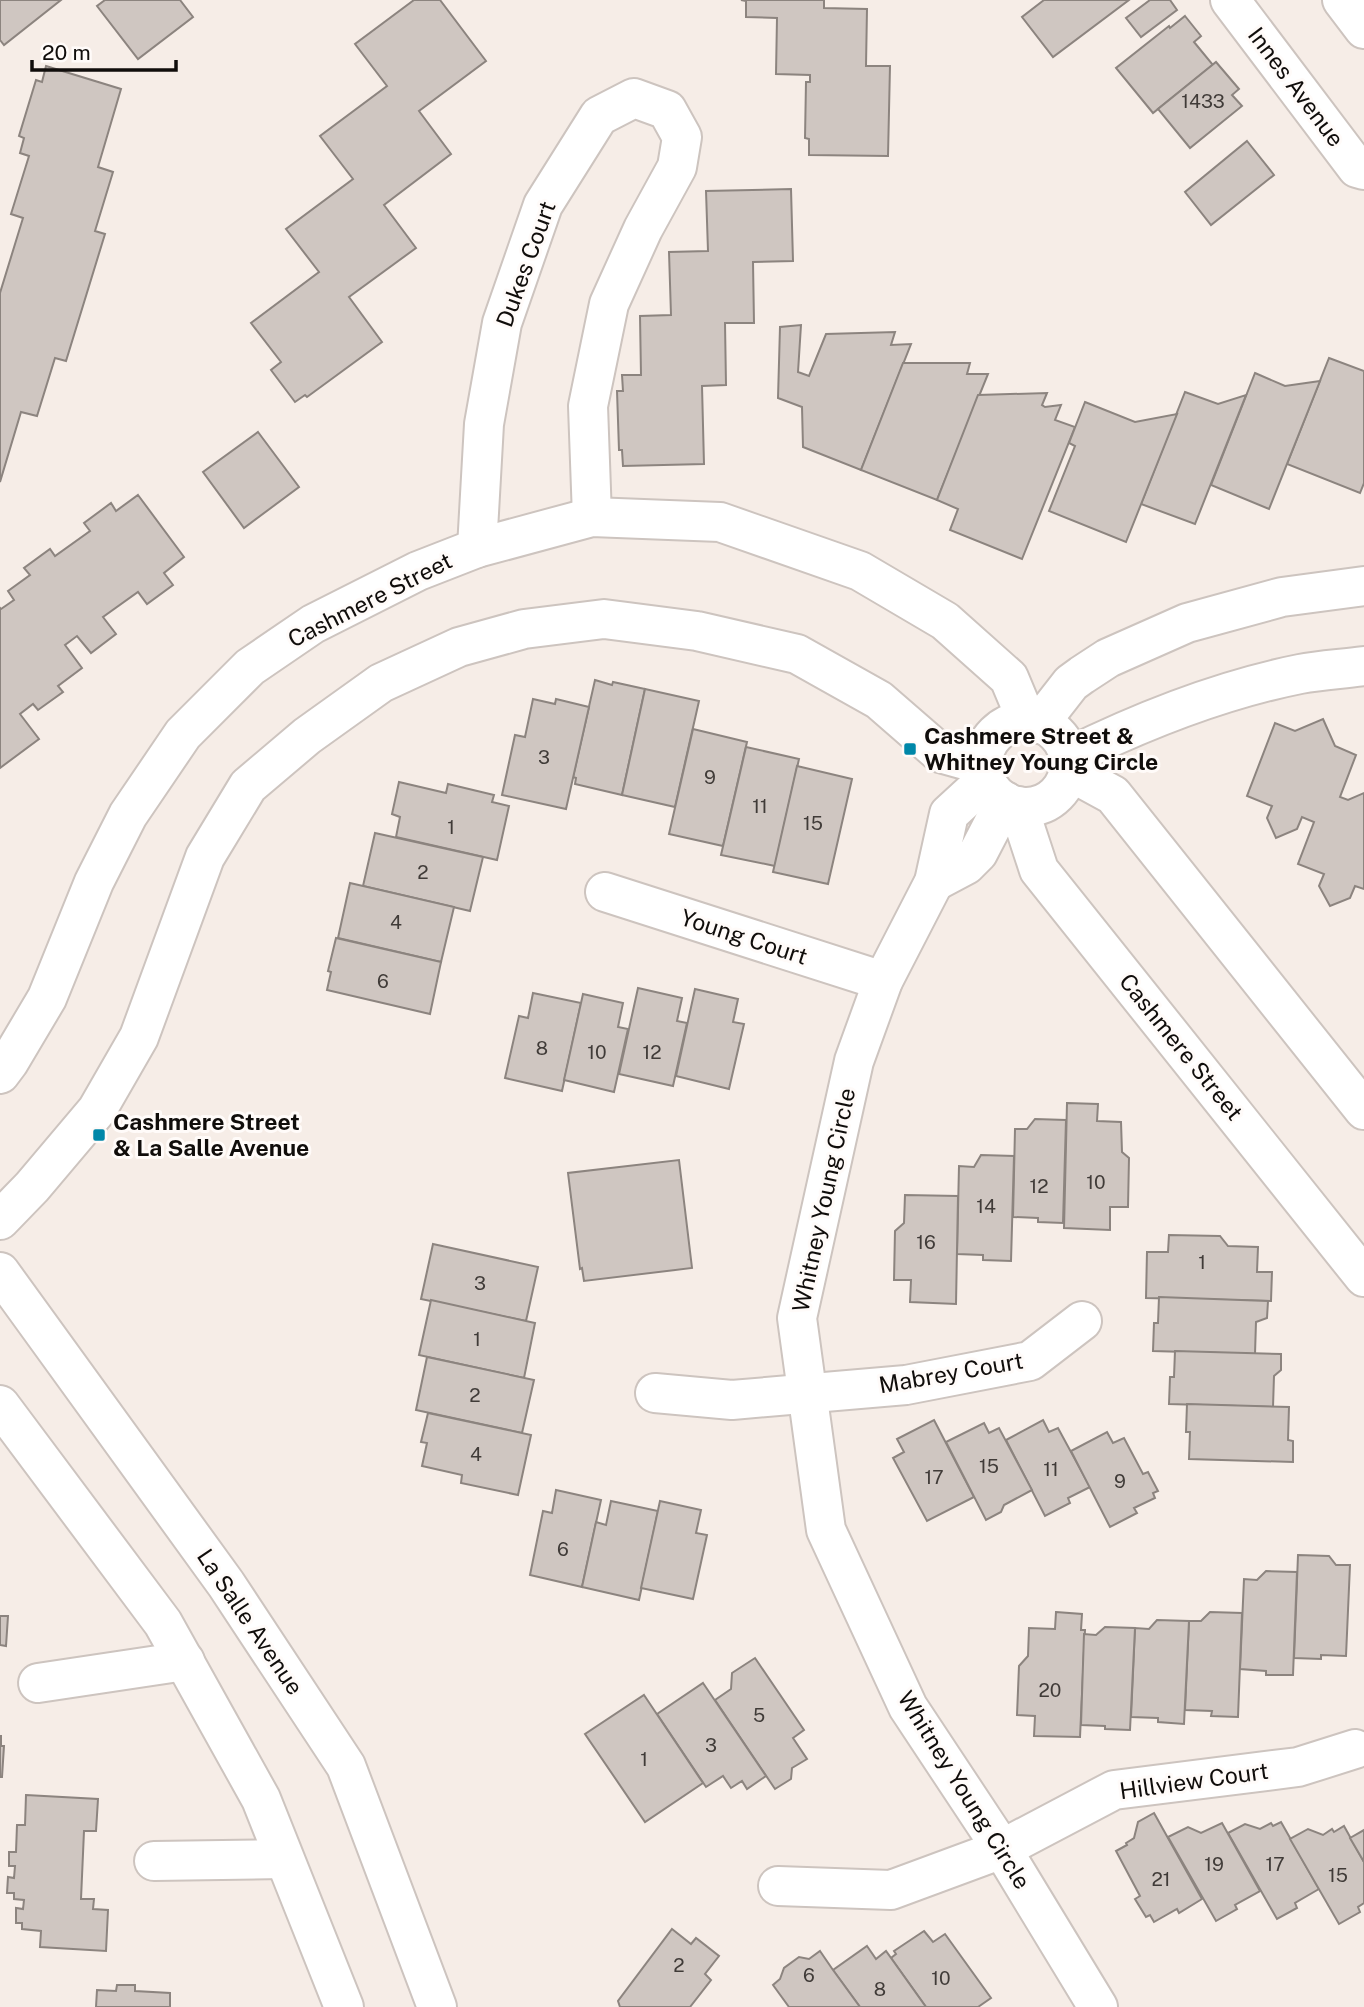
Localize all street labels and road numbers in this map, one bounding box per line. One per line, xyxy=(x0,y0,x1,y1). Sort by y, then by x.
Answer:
street label: Innes Avenue xyxy=(1243,22,1350,152)
street label: Dukes Court xyxy=(490,197,561,330)
street label: Cashmere Street xyxy=(283,547,456,653)
street label: Young Court xyxy=(677,903,811,970)
street label: Cashmere Street xyxy=(1114,968,1249,1125)
street label: Whitney Young Circle xyxy=(787,1085,860,1314)
street label: Mabrey Court xyxy=(877,1347,1025,1398)
street label: La Salle Avenue xyxy=(192,1544,309,1700)
street label: Whitney Young Circle xyxy=(893,1686,1036,1894)
street label: Hillview Court xyxy=(1118,1757,1270,1804)

